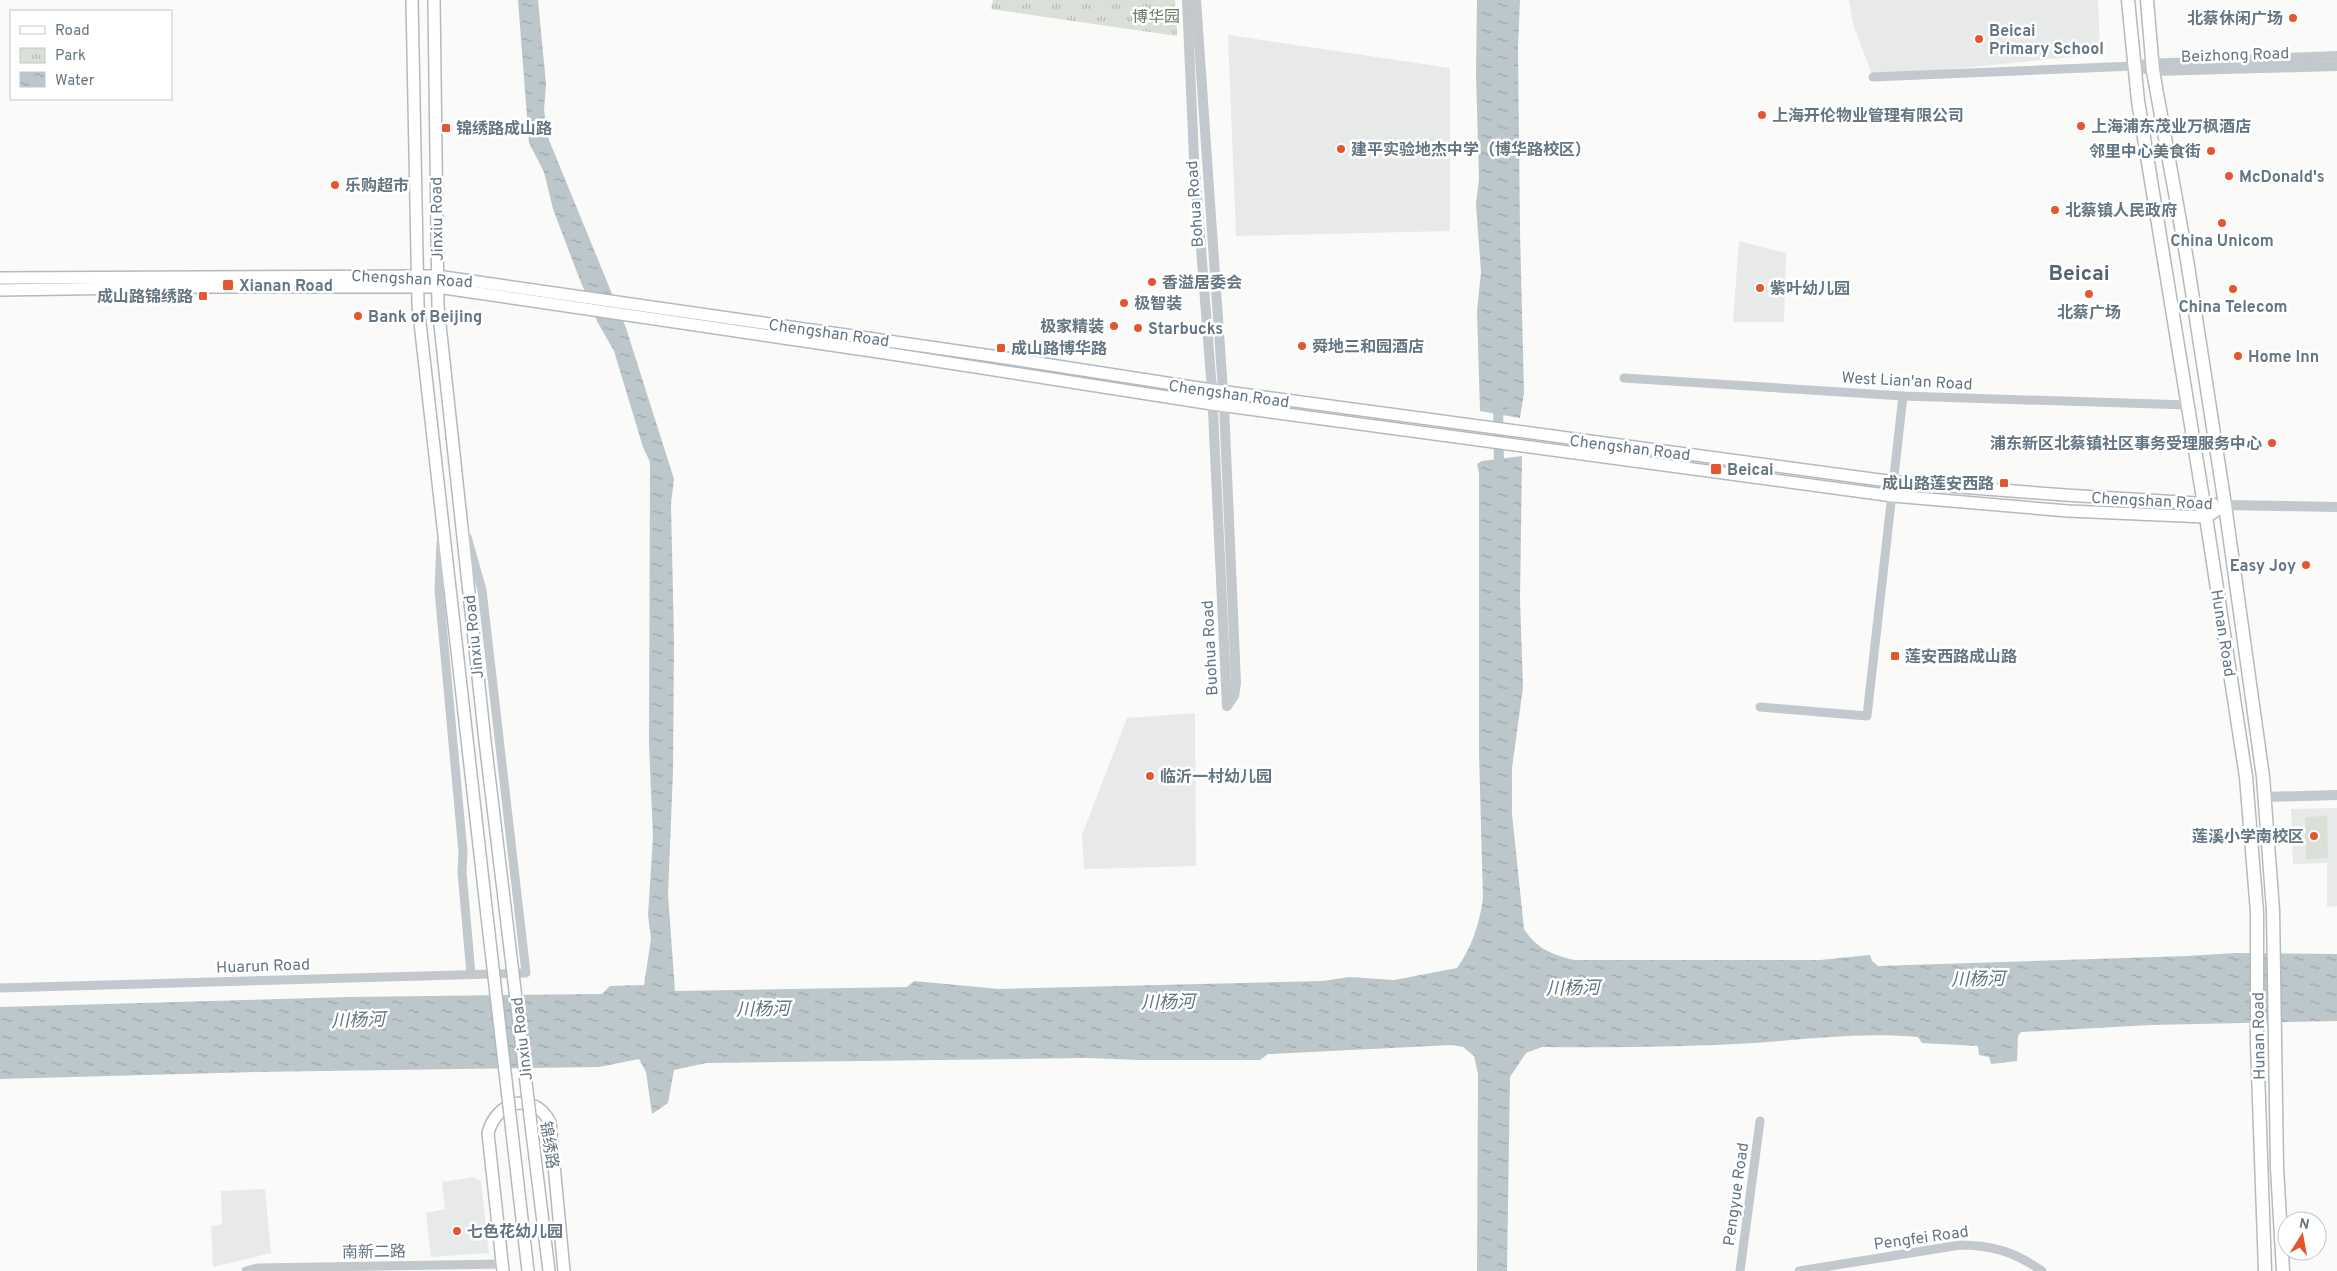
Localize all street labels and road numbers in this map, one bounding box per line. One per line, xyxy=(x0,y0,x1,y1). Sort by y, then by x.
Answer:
street label: Beizhong Road xyxy=(2180,44,2290,68)
street label: Bohua Road xyxy=(1183,160,1209,248)
street label: Jinxiu Road xyxy=(427,177,449,261)
street label: Chengshan Road xyxy=(351,267,473,293)
street label: Chengshan Road xyxy=(767,316,890,352)
street label: West Lian'an Road xyxy=(1841,369,1973,395)
street label: Chengshan Road xyxy=(1167,377,1290,413)
street label: Chengshan Road xyxy=(1568,432,1691,466)
street label: Chengshan Road xyxy=(2091,489,2213,515)
street label: Hunan Road xyxy=(2205,588,2239,678)
street label: Jinxiu Road xyxy=(461,594,489,680)
street label: Buohua Road xyxy=(1199,600,1223,696)
street label: Huarun Road xyxy=(216,955,310,979)
street label: Hunan Road xyxy=(2249,992,2271,1080)
street label: Jinxiu Road xyxy=(508,996,538,1082)
street label: 锦绣路 xyxy=(534,1120,562,1171)
street label: Pengyue Road xyxy=(1720,1141,1754,1247)
street label: Pengfei Road xyxy=(1873,1222,1970,1256)
street label: 南新二路 xyxy=(342,1242,406,1264)

